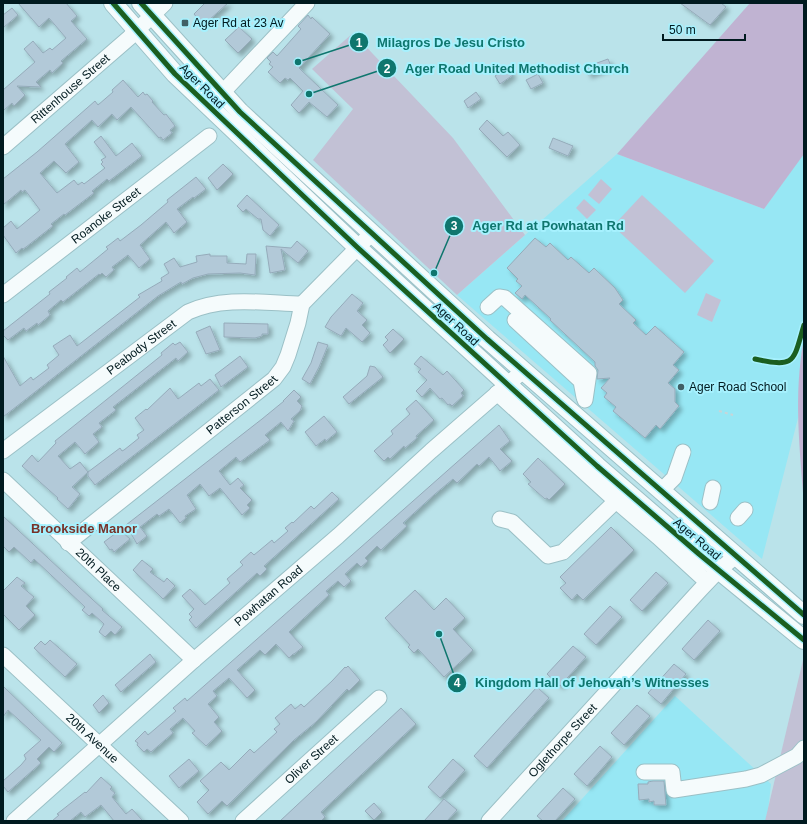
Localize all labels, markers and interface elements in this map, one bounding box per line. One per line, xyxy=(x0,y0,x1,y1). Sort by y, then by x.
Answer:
place label: Ager Rd at 23 Av xyxy=(193,16,284,30)
scale bar xyxy=(663,16,745,42)
marker: Ager Rd at 23 Av xyxy=(180,18,190,28)
text: 50 m xyxy=(669,23,696,37)
callout: Milagros De Jesu Cristo xyxy=(349,30,533,55)
text: Milagros De Jesu Cristo xyxy=(377,35,525,50)
text: 1 xyxy=(356,36,363,50)
street label: Rittenhouse Street xyxy=(28,50,113,127)
callout: Ager Road United Methodist Church xyxy=(377,56,637,81)
street label: Ager Road xyxy=(177,61,227,111)
text: Ager Road United Methodist Church xyxy=(405,61,629,76)
text: 2 xyxy=(384,62,391,76)
street label: Roanoke Street xyxy=(69,184,144,247)
callout: Ager Rd at Powhatan Rd xyxy=(444,213,632,238)
text: Ager Rd at Powhatan Rd xyxy=(472,218,624,233)
text: 3 xyxy=(451,219,458,233)
street label: Ager Road xyxy=(430,299,482,349)
street label: Peabody Street xyxy=(104,316,179,378)
street label: Patterson Street xyxy=(203,373,281,437)
place label: Ager Road School xyxy=(689,380,786,394)
marker: Ager Road School xyxy=(676,382,686,392)
street label: Ager Road xyxy=(671,515,723,563)
district label: Brookside Manor xyxy=(31,521,137,536)
street label: 20th Place xyxy=(73,545,124,595)
street label: Powhatan Road xyxy=(232,563,306,629)
callout: Kingdom Hall of Jehovah’s Witnesses xyxy=(447,670,717,695)
text: Kingdom Hall of Jehovah’s Witnesses xyxy=(475,675,709,690)
text: 4 xyxy=(454,676,461,690)
street label: Oglethorpe Street xyxy=(525,700,600,780)
street label: 20th Avenue xyxy=(63,710,122,766)
street label: Oliver Street xyxy=(282,731,341,787)

